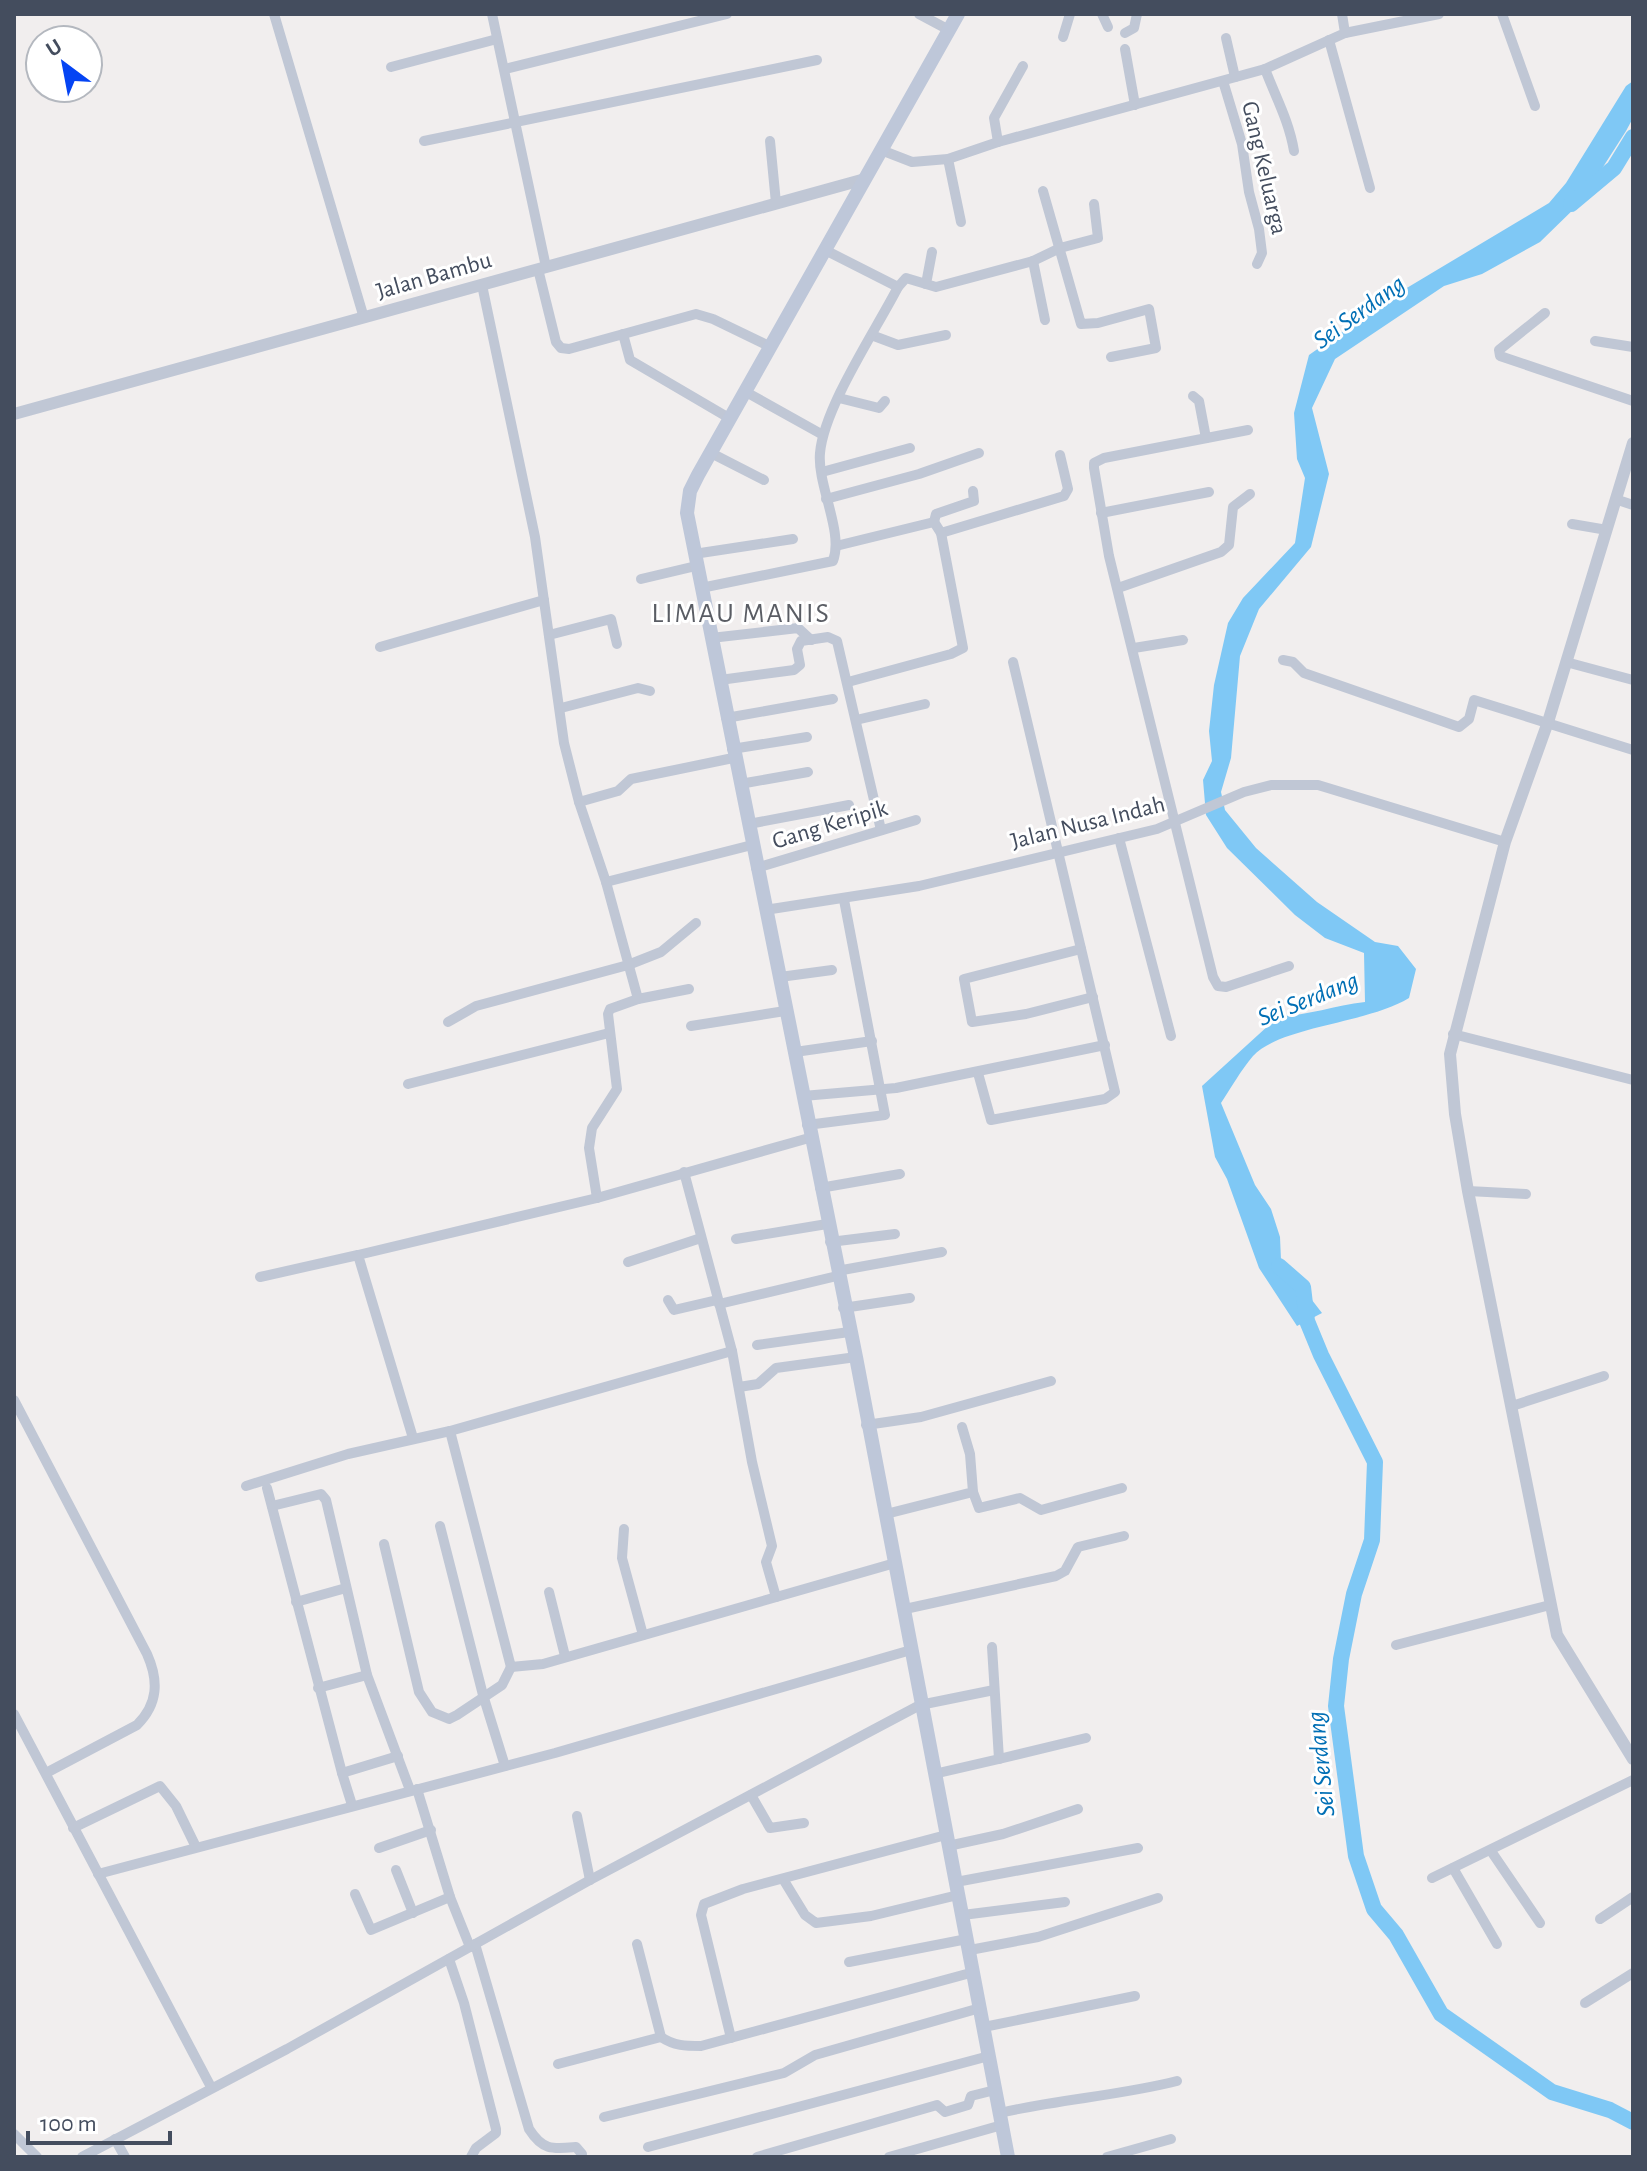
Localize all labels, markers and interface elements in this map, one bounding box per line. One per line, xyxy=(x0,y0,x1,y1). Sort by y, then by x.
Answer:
north arrow xyxy=(24,24,104,104)
text: U xyxy=(42,35,66,61)
street label: Gang Keluarga xyxy=(1237,99,1291,237)
street label: Jalan Bambu xyxy=(374,248,494,304)
water label: Sei Serdang xyxy=(1308,270,1410,354)
district label: LIMAU MANIS xyxy=(651,600,831,628)
street label: Jalan Nusa Indah xyxy=(1008,792,1168,854)
street label: Gang Keripik xyxy=(769,796,891,854)
water label: Sei Serdang xyxy=(1254,967,1362,1031)
water label: Sei Serdang xyxy=(1303,1710,1339,1818)
scale bar xyxy=(28,2095,170,2145)
text: 100 m xyxy=(40,2112,97,2136)

